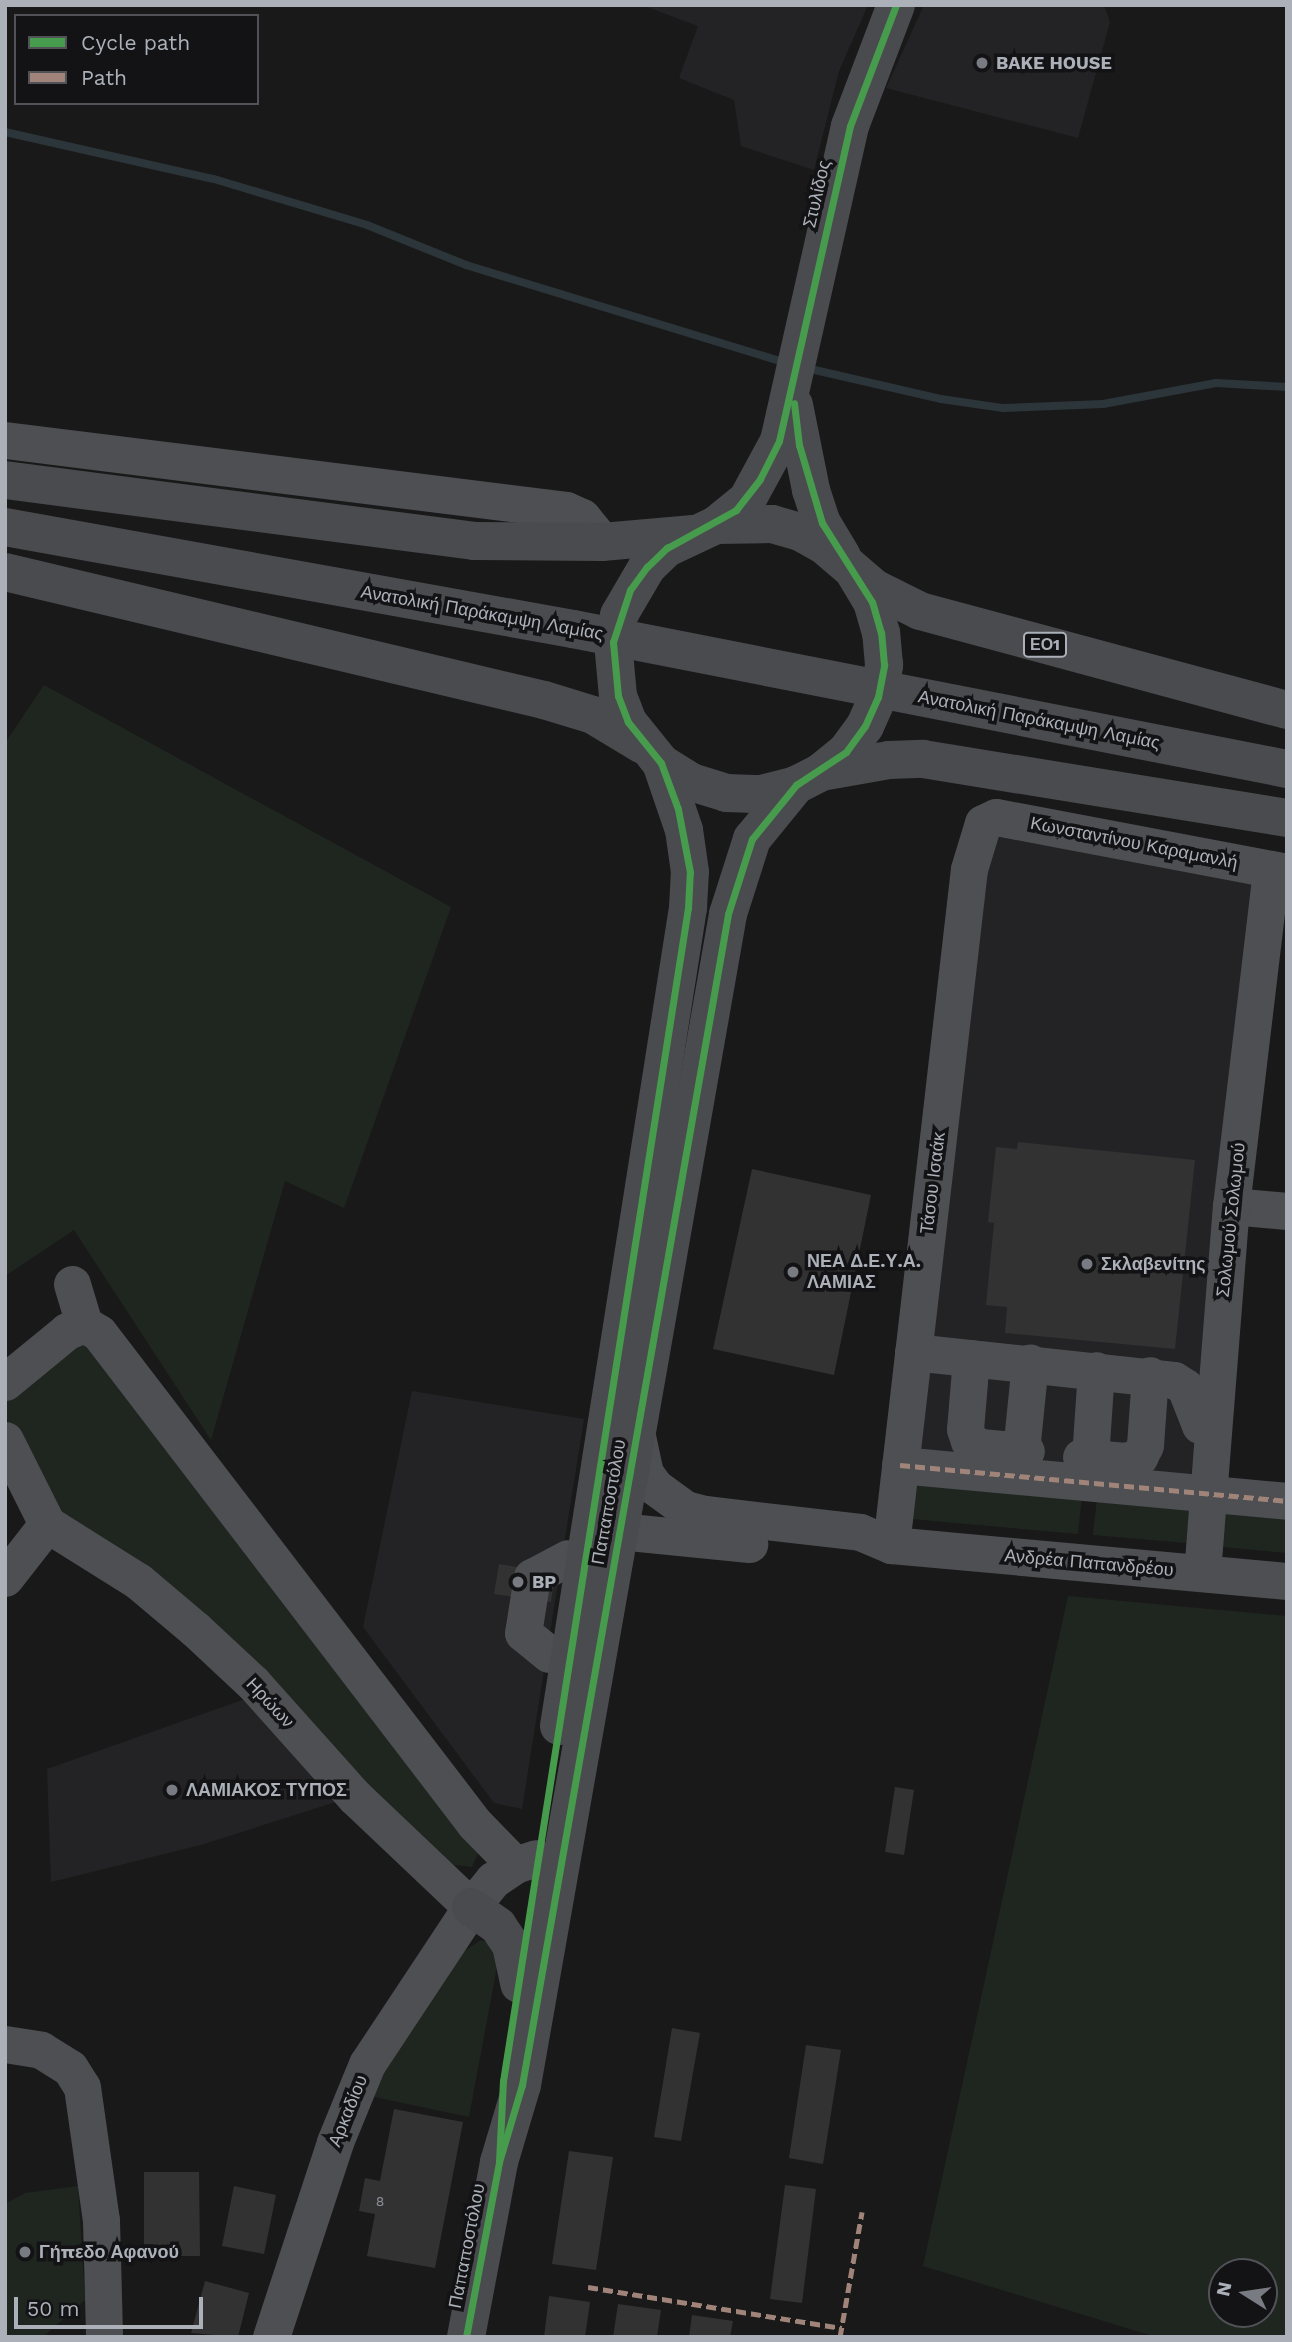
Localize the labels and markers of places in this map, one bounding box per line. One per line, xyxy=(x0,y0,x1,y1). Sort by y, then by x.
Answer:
place label: BAKE HOUSE xyxy=(996,52,1112,74)
marker: BAKE HOUSE xyxy=(974,55,990,71)
place label: ΝΕΑ Δ.Ε.Υ.Α. ΛΑΜΙΑΣ xyxy=(807,1251,921,1294)
place label: Σκλαβενίτης xyxy=(1101,1253,1206,1275)
marker: Σκλαβενίτης xyxy=(1079,1256,1095,1272)
marker: ΝΕΑ Δ.Ε.Υ.Α. ΛΑΜΙΑΣ xyxy=(785,1264,801,1280)
place label: BP xyxy=(532,1571,556,1593)
marker: BP xyxy=(510,1574,526,1590)
place label: ΛΑΜΙΑΚΟΣ ΤΥΠΟΣ xyxy=(186,1779,347,1801)
marker: ΛΑΜΙΑΚΟΣ ΤΥΠΟΣ xyxy=(164,1782,180,1798)
place label: Γήπεδο Αφανού xyxy=(39,2241,179,2263)
marker: Γήπεδο Αφανού xyxy=(17,2244,33,2260)

